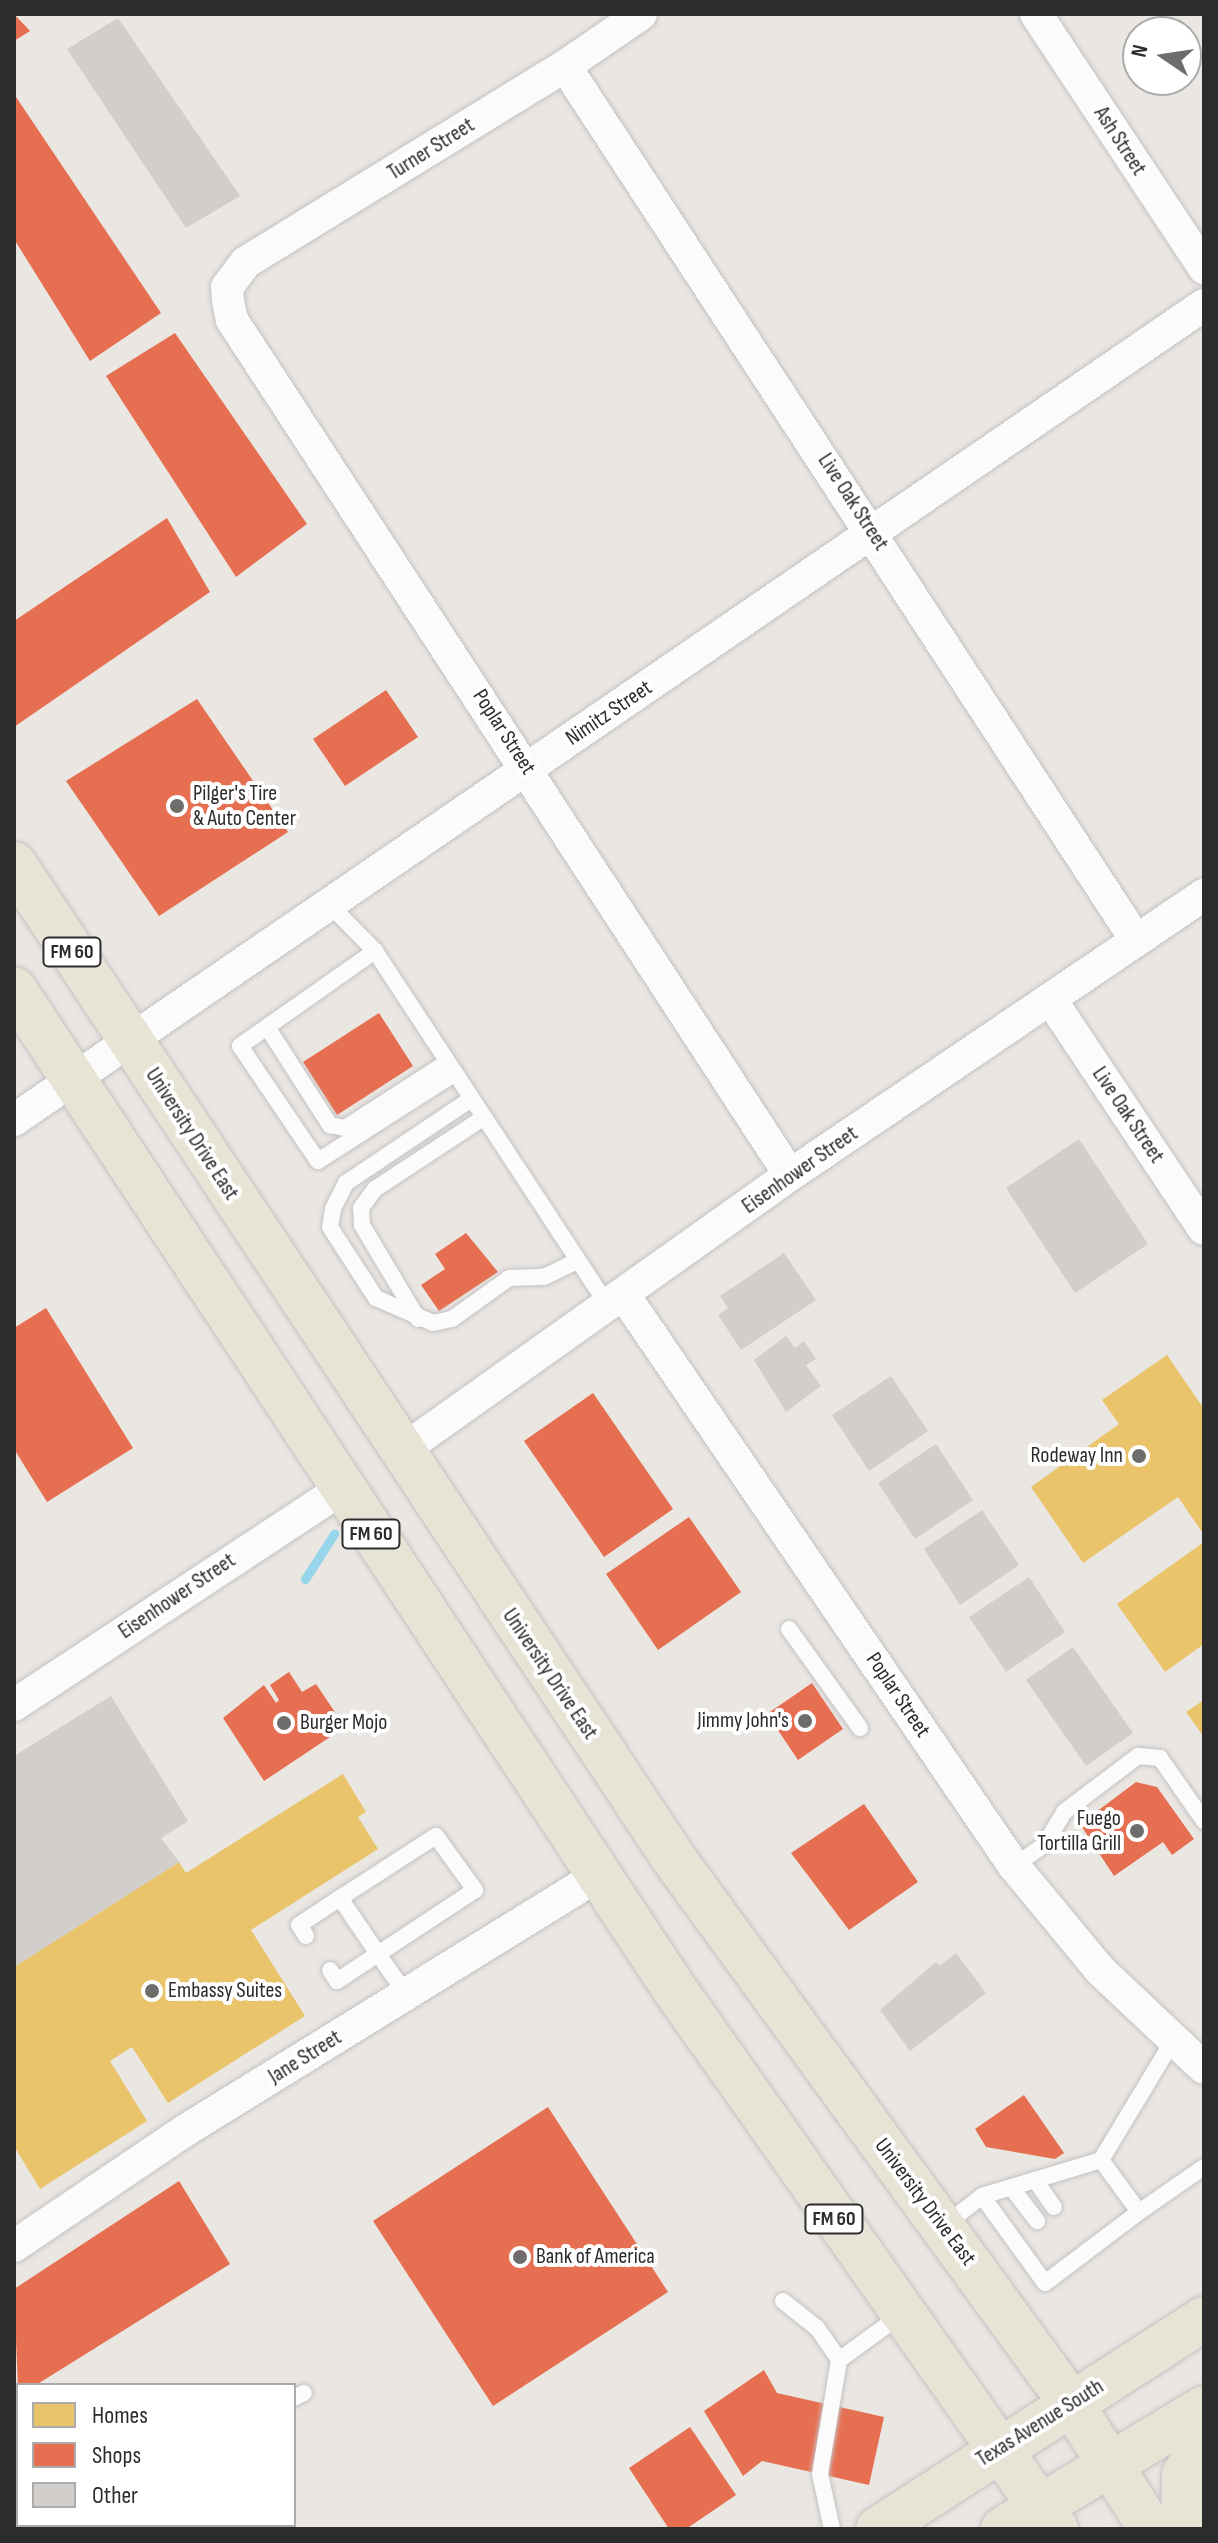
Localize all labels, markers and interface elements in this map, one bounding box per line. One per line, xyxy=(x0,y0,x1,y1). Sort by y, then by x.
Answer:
north arrow xyxy=(1122,16,1202,96)
text: N xyxy=(1126,42,1155,60)
street label: Ash Street xyxy=(1088,102,1152,180)
street label: Turner Street xyxy=(383,112,479,186)
street label: Live Oak Street xyxy=(812,449,894,555)
street label: Nimitz Street xyxy=(561,675,657,751)
street label: Poplar Street xyxy=(467,684,541,780)
place label: Pilger's Tire & Auto Center xyxy=(193,780,296,832)
marker: Pilger's Tire & Auto Center xyxy=(168,797,186,815)
road number: FM 60 xyxy=(42,936,102,968)
street label: Live Oak Street xyxy=(1086,1062,1170,1168)
street label: University Drive East xyxy=(140,1063,244,1205)
street label: Eisenhower Street xyxy=(737,1120,863,1220)
place label: Rodeway Inn xyxy=(1030,1443,1123,1469)
marker: Rodeway Inn xyxy=(1130,1447,1148,1465)
road number: FM 60 xyxy=(341,1518,401,1550)
street label: Eisenhower Street xyxy=(114,1547,240,1645)
street label: University Drive East xyxy=(497,1604,603,1744)
street label: Poplar Street xyxy=(860,1648,936,1742)
place label: Jimmy John's xyxy=(697,1708,789,1734)
place label: Burger Mojo xyxy=(300,1710,387,1736)
marker: Jimmy John's xyxy=(796,1712,814,1730)
marker: Burger Mojo xyxy=(275,1714,293,1732)
place label: Fuego Tortilla Grill xyxy=(1037,1805,1121,1856)
marker: Fuego Tortilla Grill xyxy=(1128,1822,1146,1840)
place label: Embassy Suites xyxy=(168,1978,282,2004)
marker: Embassy Suites xyxy=(143,1982,161,2000)
street label: Jane Street xyxy=(264,2024,346,2090)
street label: University Drive East xyxy=(869,2133,981,2271)
road number: FM 60 xyxy=(804,2203,864,2235)
place label: Bank of America xyxy=(536,2244,655,2270)
marker: Bank of America xyxy=(511,2248,529,2266)
street label: Texas Avenue South xyxy=(971,2373,1109,2473)
legend xyxy=(16,2383,296,2527)
text: Homes xyxy=(92,2401,148,2430)
text: Shops xyxy=(92,2441,141,2470)
text: Other xyxy=(92,2481,138,2510)

